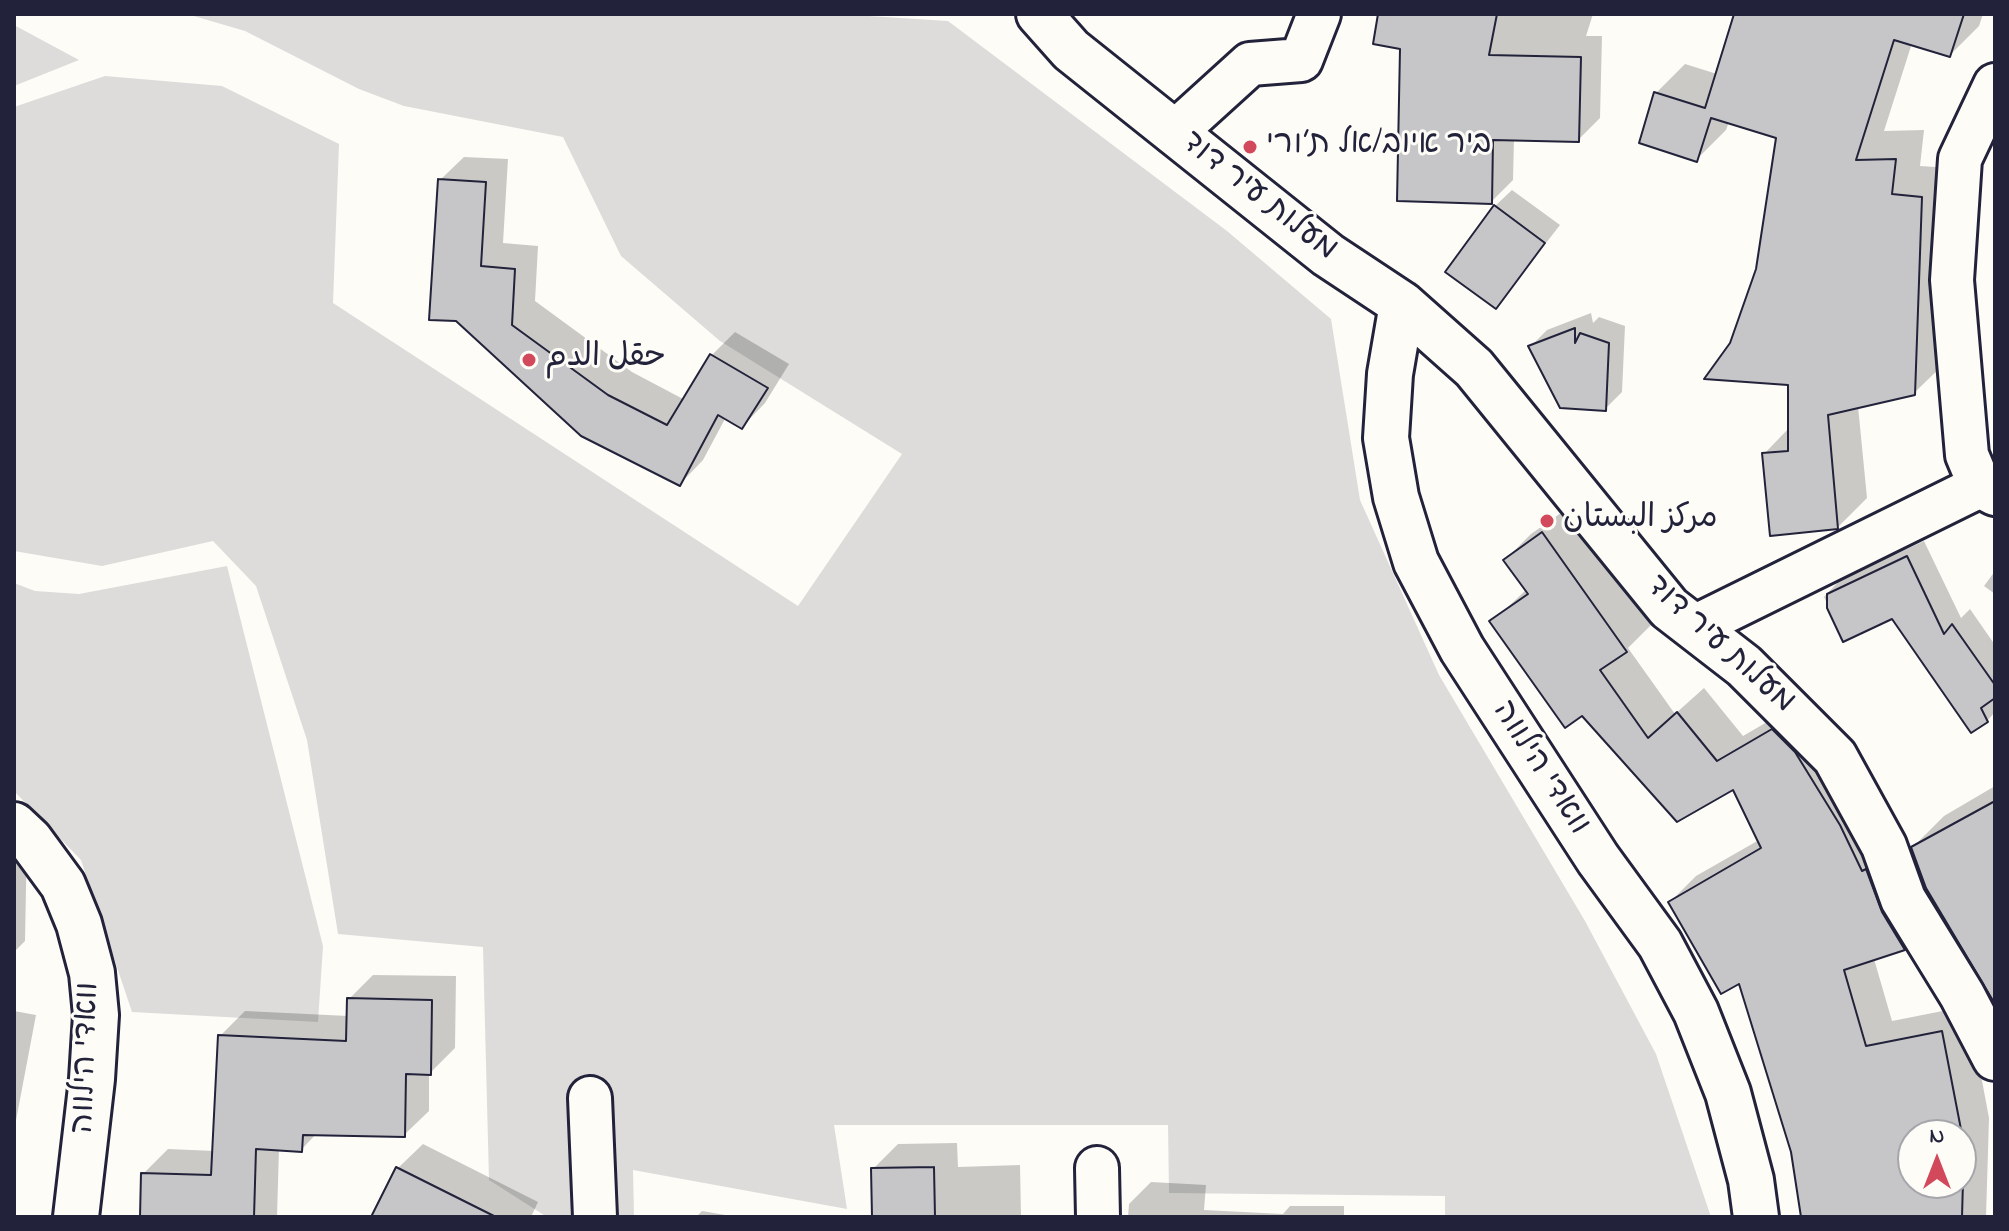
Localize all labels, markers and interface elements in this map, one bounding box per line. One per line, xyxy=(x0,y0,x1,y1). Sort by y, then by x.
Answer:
street label: מעלות עיר דוד xyxy=(1172,125,1344,271)
place label: ביר איוב/אל ת׳ורי xyxy=(1266,128,1491,166)
marker: ביר איוב/אל ת׳ורי xyxy=(1241,138,1259,156)
place label: حقل الدم xyxy=(545,341,666,379)
marker: حقل الدم xyxy=(520,351,538,369)
place label: مركز البستان xyxy=(1563,502,1718,540)
marker: مركز البستان xyxy=(1538,512,1556,530)
street label: מעלות עיר דוד xyxy=(1636,569,1802,723)
street label: וואדי הילווה xyxy=(1481,695,1597,843)
street label: וואדי הילווה xyxy=(66,981,110,1135)
north arrow xyxy=(1897,1119,1977,1199)
text: N xyxy=(1930,1121,1944,1153)

